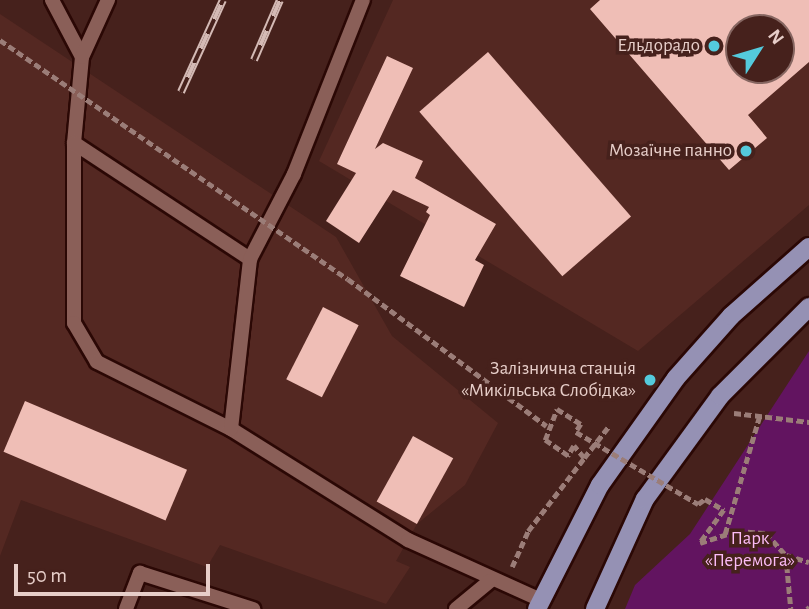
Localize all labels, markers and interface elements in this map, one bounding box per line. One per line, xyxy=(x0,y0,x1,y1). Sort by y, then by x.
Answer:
north arrow xyxy=(725,14,795,84)
text: N xyxy=(764,26,787,48)
place label: Ельдорадо xyxy=(617,35,700,57)
marker: Ельдорадо xyxy=(706,38,722,54)
place label: Мозаїчне панно xyxy=(609,140,732,162)
marker: Мозаїчне панно xyxy=(738,143,754,159)
place label: Залізнична станція «Микільська Слобідка» xyxy=(461,358,636,402)
marker: Залізнична станція «Микільська Слобідка» xyxy=(642,372,658,388)
park label: Парк «Перемога» xyxy=(705,528,795,572)
scale bar xyxy=(18,550,214,594)
text: 50 m xyxy=(27,565,67,586)

